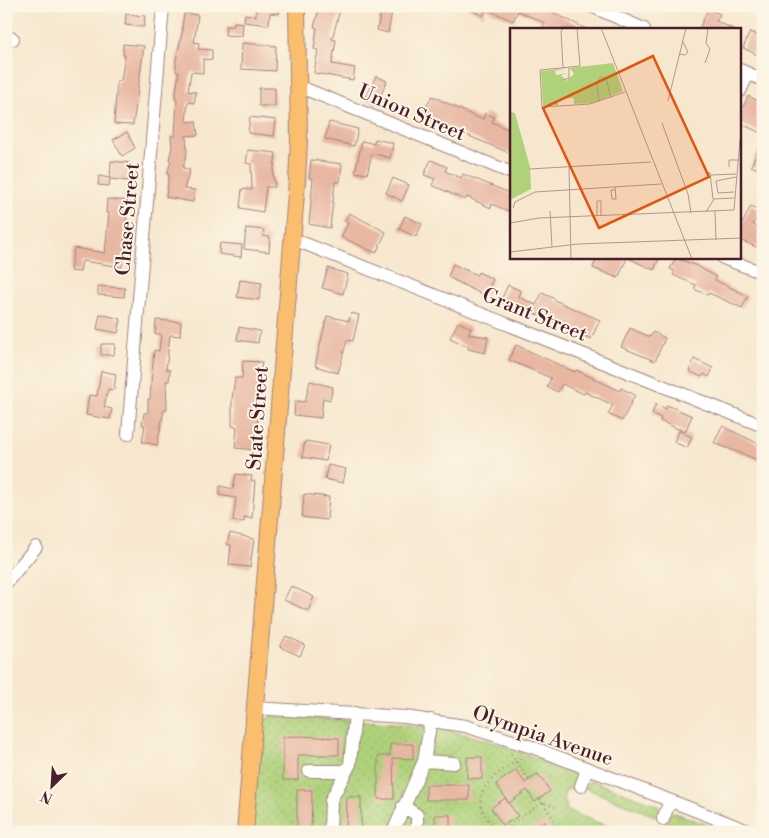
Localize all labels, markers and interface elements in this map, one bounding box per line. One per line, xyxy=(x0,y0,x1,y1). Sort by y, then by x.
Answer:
inset map xyxy=(510,28,742,259)
street label: Union Street xyxy=(354,80,469,147)
street label: Chase Street xyxy=(111,162,146,277)
street label: Grant Street xyxy=(478,283,591,348)
street label: State Street xyxy=(242,365,275,471)
street label: Olympia Avenue xyxy=(469,701,616,772)
north arrow xyxy=(28,760,78,810)
text: N xyxy=(38,786,56,807)

